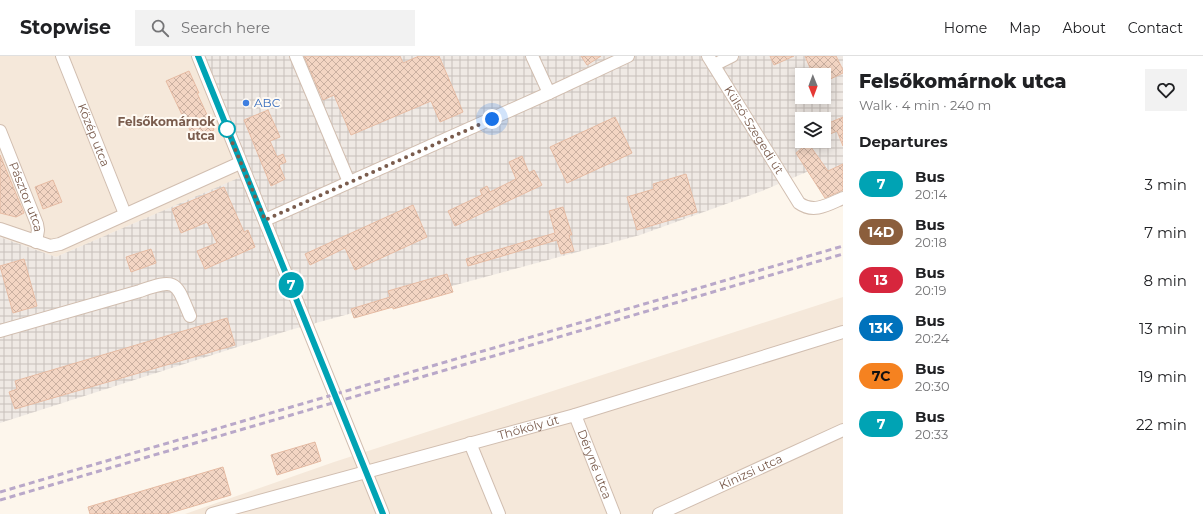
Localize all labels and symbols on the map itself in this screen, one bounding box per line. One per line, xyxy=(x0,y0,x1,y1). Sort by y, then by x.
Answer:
north arrow xyxy=(795,68,831,104)
street label: Külső-Szegedi út xyxy=(721,83,787,177)
place label: ABC xyxy=(254,95,281,110)
marker: ABC xyxy=(241,98,251,108)
street label: Közép utca xyxy=(75,101,113,169)
your location xyxy=(482,109,502,129)
place label: Felsőkomárnok utca xyxy=(117,114,215,143)
marker: Felsőkomárnok utca xyxy=(218,120,236,138)
street label: Pásztor utca xyxy=(6,160,46,233)
line badge: 7 xyxy=(278,272,304,298)
street label: Thököly út xyxy=(496,412,561,443)
street label: Déryné utca xyxy=(574,427,615,501)
street label: Kinizsi utca xyxy=(717,451,785,493)

